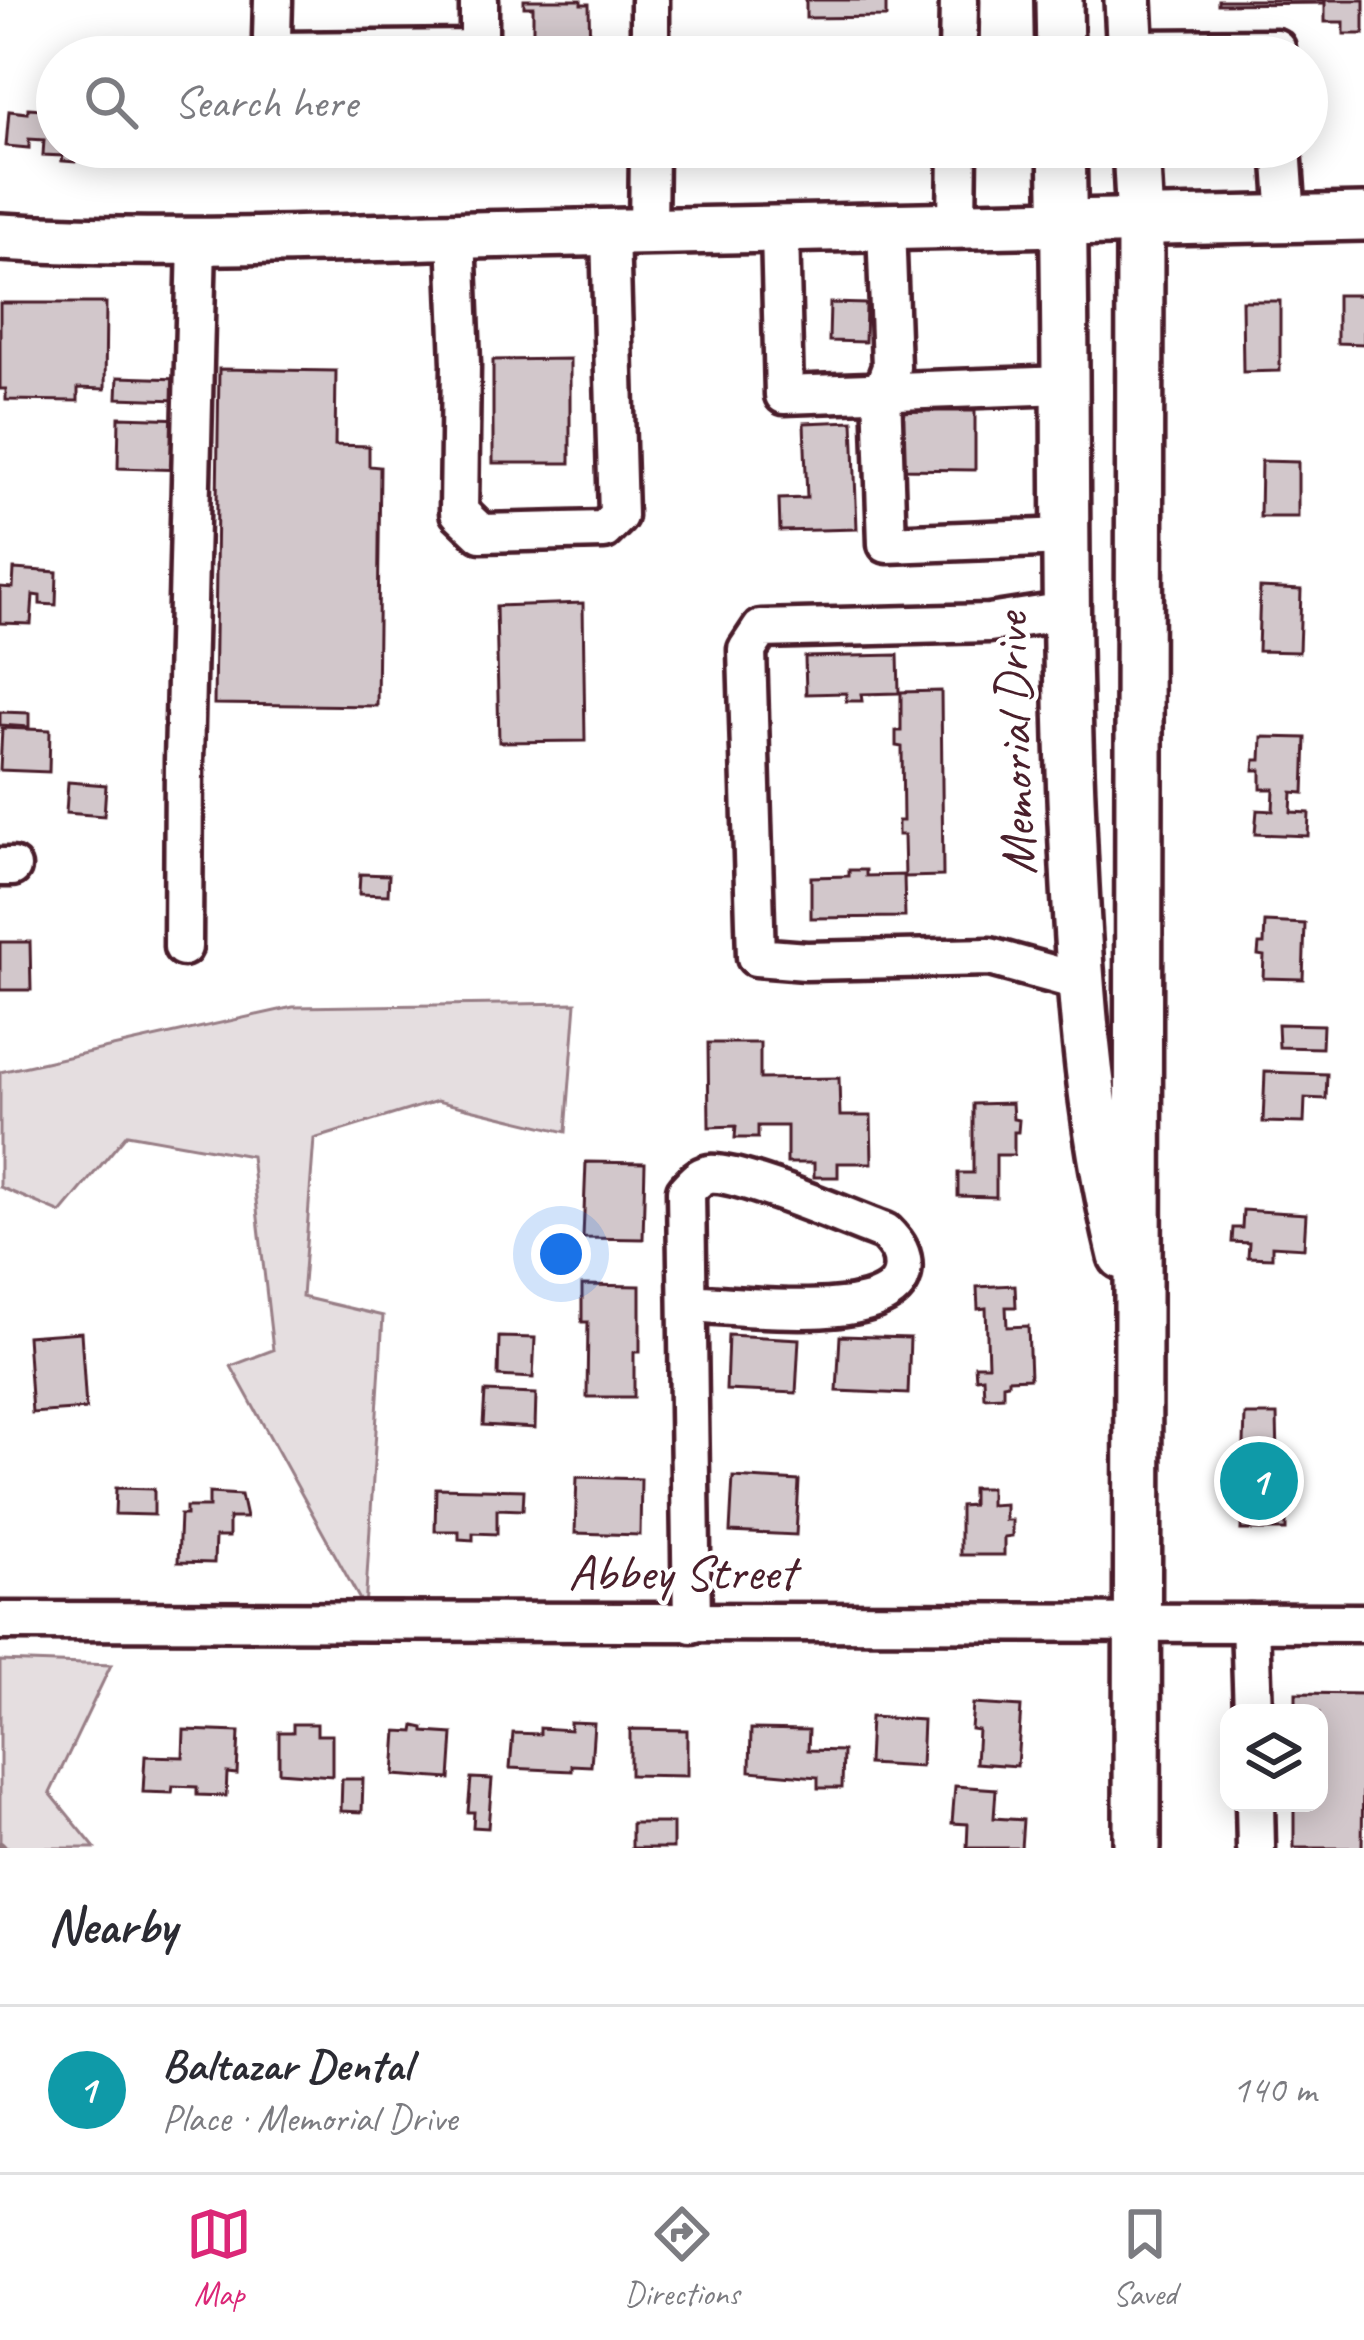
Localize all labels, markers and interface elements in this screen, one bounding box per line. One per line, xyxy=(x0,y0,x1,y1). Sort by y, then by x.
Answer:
search box xyxy=(36,36,1328,168)
icon: search xyxy=(78,69,144,135)
text: Search here xyxy=(174,74,357,131)
street label: Memorial Drive xyxy=(977,608,1051,876)
your location xyxy=(531,1224,591,1284)
pin: 1 xyxy=(1220,1436,1298,1526)
street label: Abbey Street xyxy=(568,1540,802,1604)
map controls xyxy=(1220,1704,1328,1812)
button: layers xyxy=(1220,1704,1328,1812)
text: Nearby xyxy=(48,1894,176,1958)
text: Baltazar Dental xyxy=(162,2037,411,2094)
text: 1 xyxy=(78,2065,96,2114)
text: 140 m xyxy=(1232,2065,1316,2114)
text: Place · Memorial Drive xyxy=(162,2094,457,2143)
tab: Map xyxy=(186,2201,252,2315)
tab: Directions xyxy=(625,2201,739,2315)
tab: Saved xyxy=(1112,2201,1178,2315)

